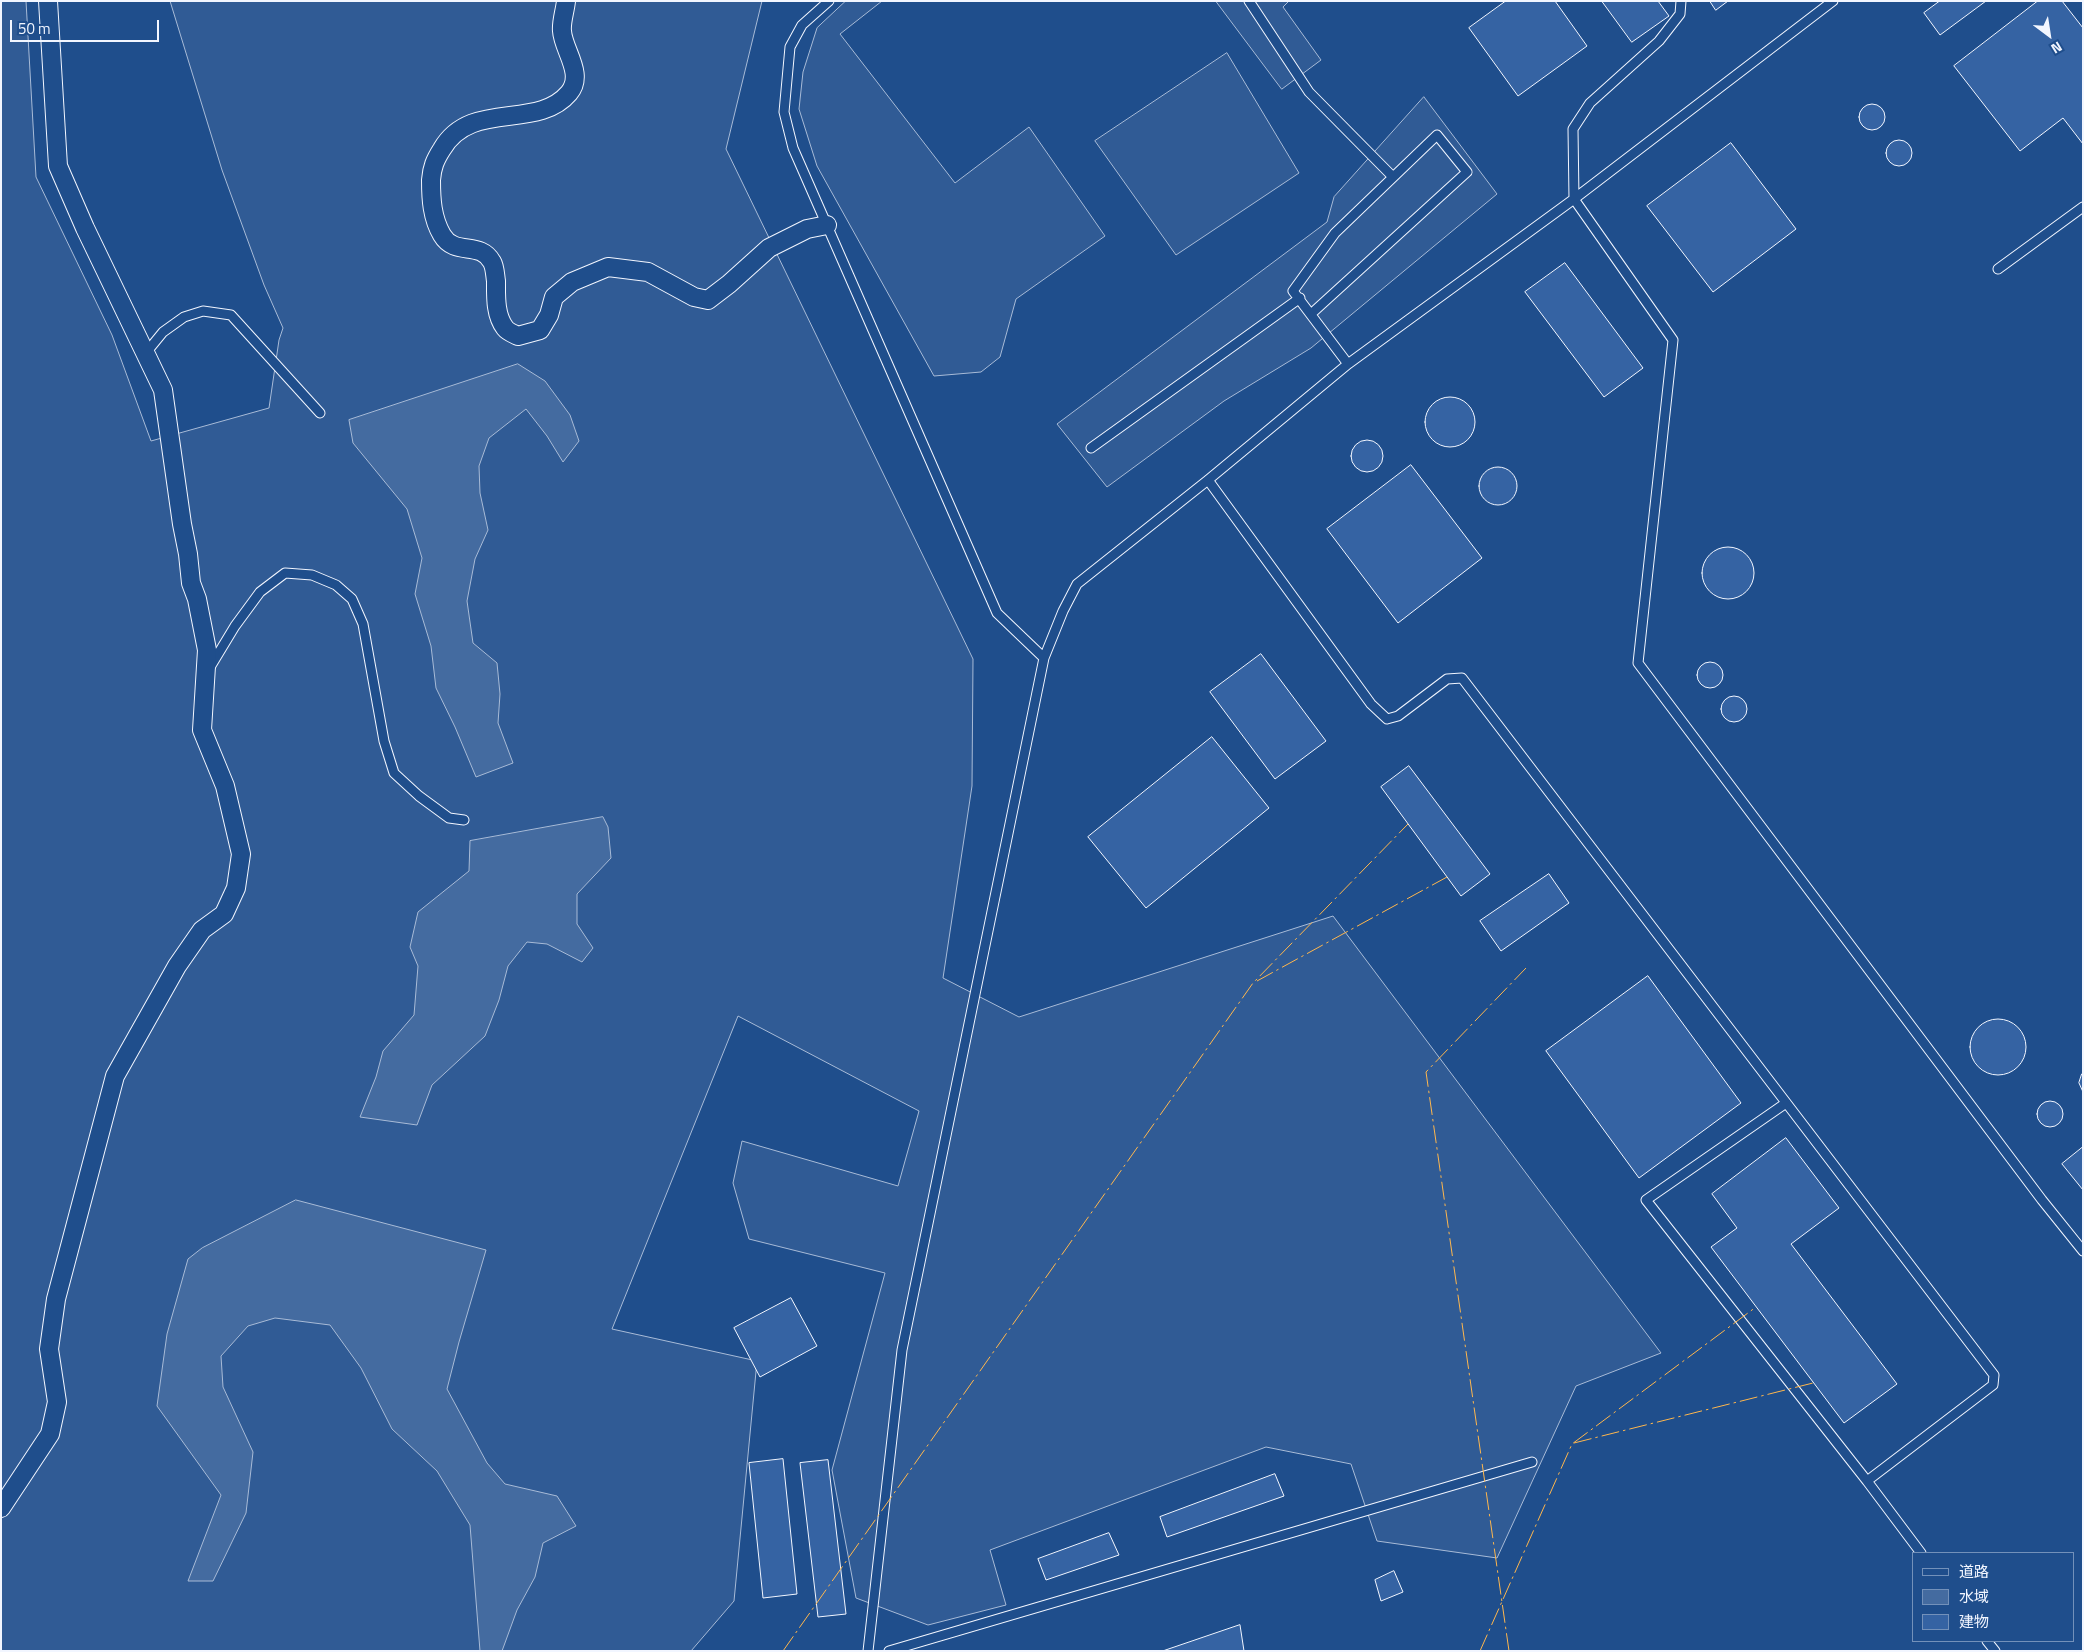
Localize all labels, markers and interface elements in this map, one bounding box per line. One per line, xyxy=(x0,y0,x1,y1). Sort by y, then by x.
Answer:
scale bar xyxy=(12,10,161,42)
north arrow xyxy=(2024,10,2074,60)
text: 50 m xyxy=(18,17,51,40)
text: N xyxy=(2047,37,2067,60)
legend xyxy=(1912,1552,2074,1642)
text: 道路 xyxy=(1959,1560,1989,1583)
text: 水域 xyxy=(1959,1585,1989,1608)
text: 建物 xyxy=(1959,1610,1989,1633)

